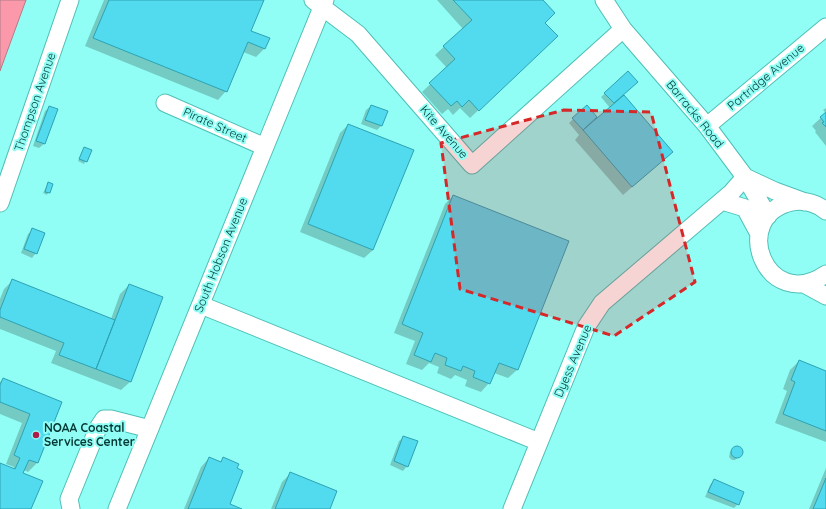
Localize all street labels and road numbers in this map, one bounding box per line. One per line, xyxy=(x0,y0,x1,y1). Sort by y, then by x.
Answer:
street label: Partridge Avenue xyxy=(724,40,807,113)
street label: Thompson Avenue xyxy=(11,50,59,153)
street label: Barracks Road xyxy=(664,77,727,151)
street label: Kite Avenue xyxy=(417,102,472,162)
street label: Pirate Street xyxy=(181,104,249,145)
street label: South Hobson Avenue xyxy=(191,195,250,314)
street label: Dyess Avenue xyxy=(550,322,595,400)

